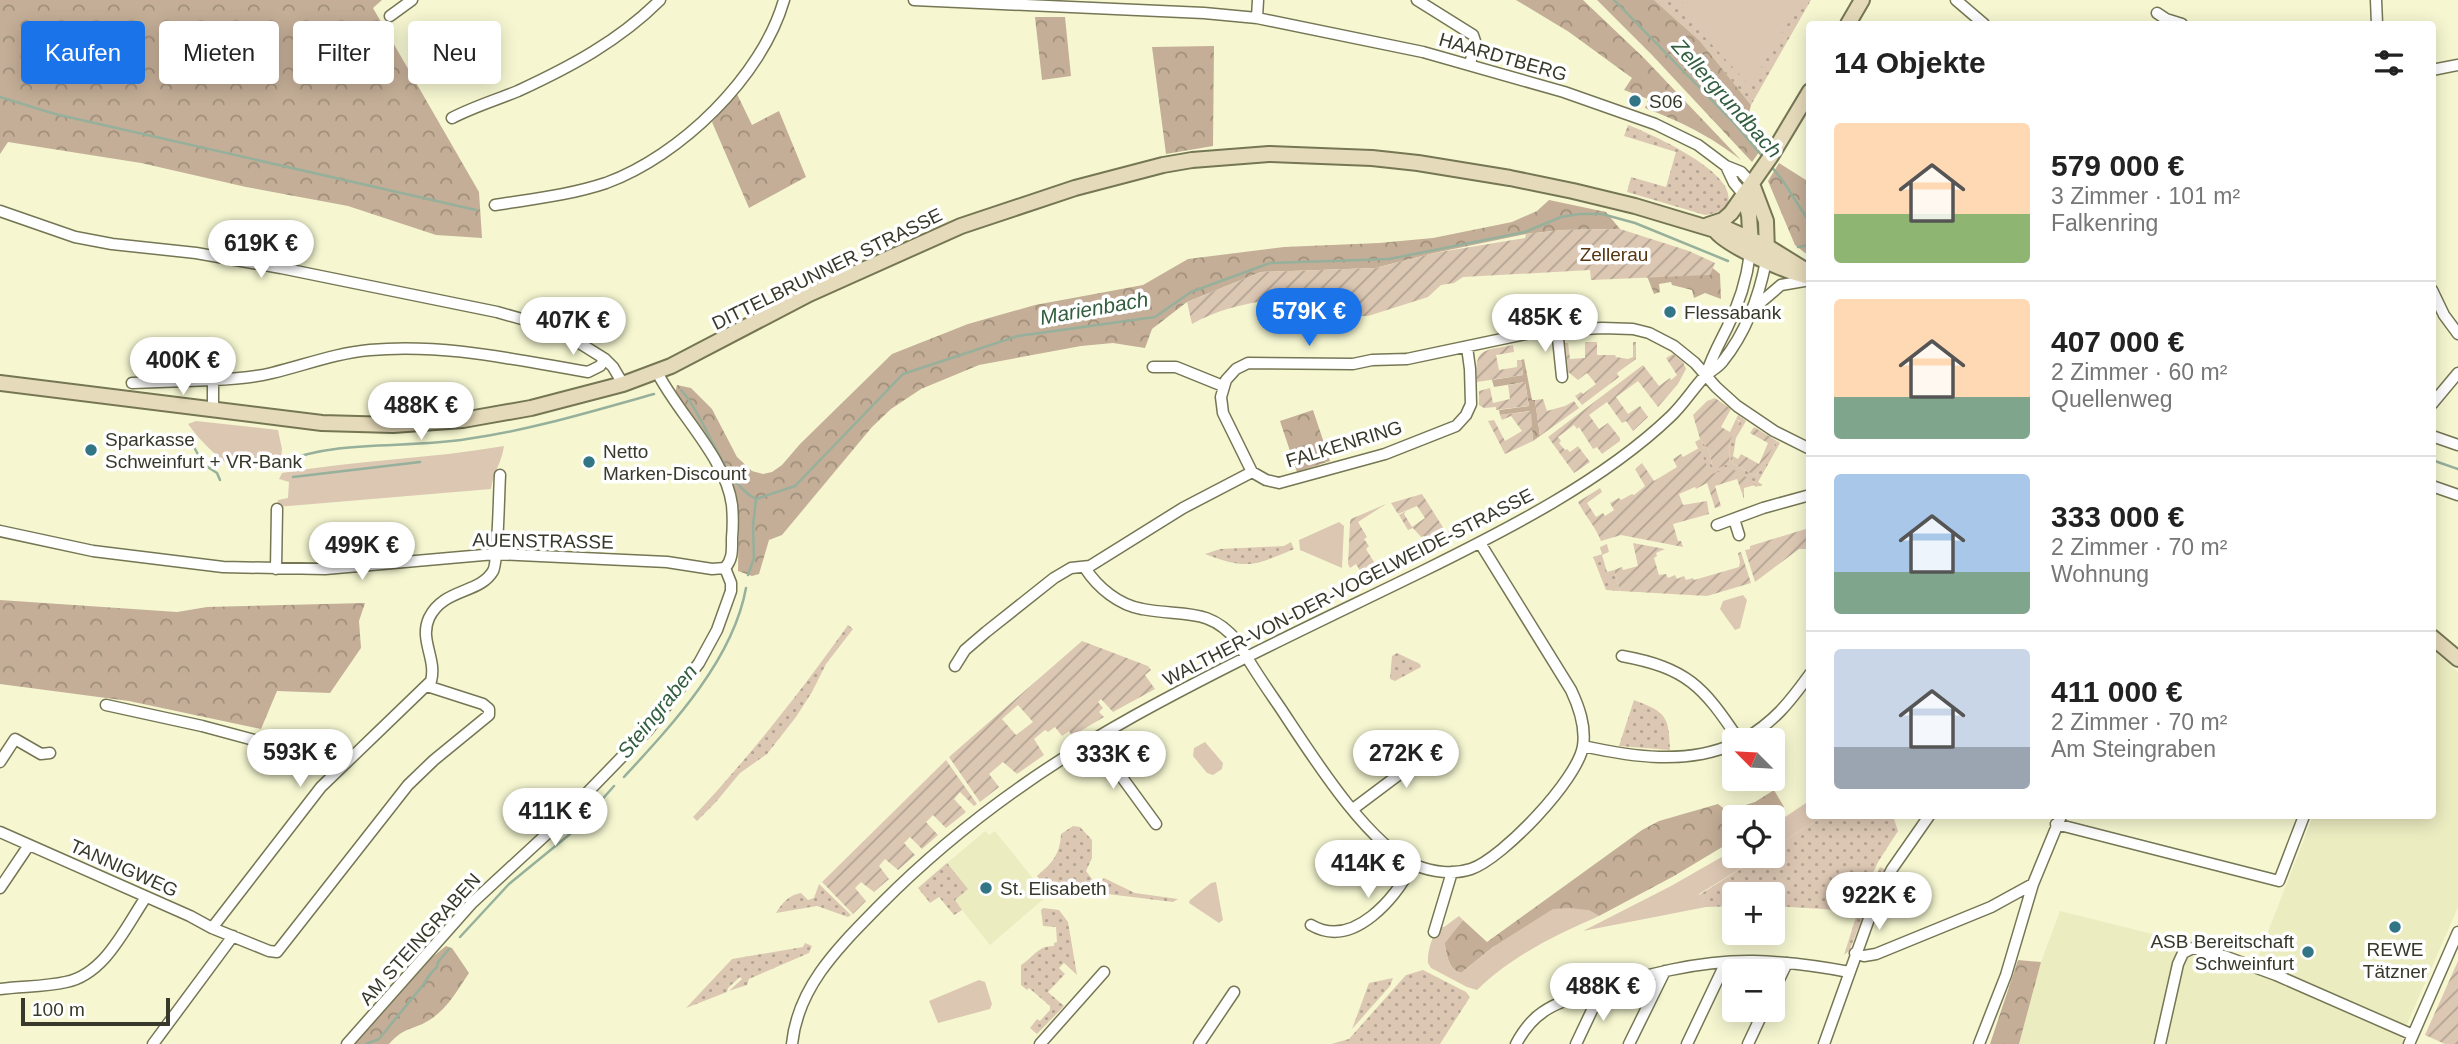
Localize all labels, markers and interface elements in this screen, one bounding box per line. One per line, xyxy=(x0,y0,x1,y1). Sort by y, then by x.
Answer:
chip: Kaufen xyxy=(21,21,145,84)
chip: Mieten xyxy=(159,21,279,84)
chip: Filter xyxy=(293,21,394,84)
chip: Neu xyxy=(408,21,501,84)
street label: HAARDTBERG xyxy=(1437,29,1569,85)
water label: Zellergrundbach xyxy=(1667,33,1786,162)
icon: filters xyxy=(2370,44,2408,82)
text: 14 Objekte xyxy=(1834,46,1986,79)
place label: S06 xyxy=(1649,91,1683,112)
marker: S06 xyxy=(1627,93,1643,109)
text: 579 000 € xyxy=(2051,149,2184,182)
icon: home xyxy=(1890,151,1974,235)
text: 3 Zimmer · 101 m² xyxy=(2051,183,2240,209)
street label: DITTELBRUNNER STRASSE xyxy=(709,204,945,334)
text: Falkenring xyxy=(2051,210,2158,236)
pin: 619K € xyxy=(204,220,318,280)
text: 619K € xyxy=(224,230,298,256)
park label: Zellerau xyxy=(1580,244,1648,265)
water label: Marienbach xyxy=(1038,287,1150,329)
pin: 579K € xyxy=(1252,288,1366,348)
pin: 485K € xyxy=(1488,294,1602,354)
pin: 407K € xyxy=(516,298,630,357)
text: 579K € xyxy=(1272,298,1346,324)
place label: Flessabank xyxy=(1684,302,1782,323)
text: 485K € xyxy=(1508,304,1582,330)
marker: Flessabank xyxy=(1662,304,1678,320)
text: 407K € xyxy=(536,307,610,333)
text: 407 000 € xyxy=(2051,325,2184,358)
icon: home xyxy=(1890,327,1974,411)
pin: 400K € xyxy=(126,338,240,397)
text: 400K € xyxy=(146,347,220,373)
text: 2 Zimmer · 60 m² xyxy=(2051,359,2227,385)
pin: 488K € xyxy=(364,382,478,442)
text: Quellenweg xyxy=(2051,386,2172,412)
text: 488K € xyxy=(384,392,458,418)
street label: FALKENRING xyxy=(1283,416,1405,472)
place label: Sparkasse Schweinfurt + VR-Bank xyxy=(105,429,302,472)
place label: Netto Marken-Discount xyxy=(603,441,747,484)
marker: Sparkasse Schweinfurt + VR-Bank xyxy=(83,442,99,458)
marker: Netto Marken-Discount xyxy=(581,454,597,470)
street label: WALTHER-VON-DER-VOGELWEIDE-STRASSE xyxy=(1160,484,1536,690)
text: 333 000 € xyxy=(2051,500,2184,533)
icon: home xyxy=(1890,502,1974,586)
pin: 499K € xyxy=(305,522,419,582)
street label: AUENSTRASSE xyxy=(472,529,614,553)
text: 499K € xyxy=(325,532,399,558)
text: 2 Zimmer · 70 m² xyxy=(2051,534,2227,560)
text: Wohnung xyxy=(2051,561,2149,587)
water label: Steingraben xyxy=(612,660,702,762)
text: 411 000 € xyxy=(2051,675,2183,708)
icon: home xyxy=(1890,677,1974,761)
text: 2 Zimmer · 70 m² xyxy=(2051,709,2227,735)
north arrow xyxy=(1722,728,1785,791)
map controls xyxy=(1722,728,1785,1022)
pin: 593K € xyxy=(243,730,357,789)
pin: 272K € xyxy=(1349,730,1463,790)
pin: 333K € xyxy=(1056,732,1170,791)
text: Am Steingraben xyxy=(2051,736,2216,762)
text: 593K € xyxy=(263,739,337,765)
text: 272K € xyxy=(1369,740,1443,766)
text: 333K € xyxy=(1076,741,1150,767)
pin: 411K € xyxy=(498,788,612,848)
text: 411K € xyxy=(519,798,591,824)
button: locate xyxy=(1722,805,1785,868)
street label: TANNIGWEG xyxy=(67,835,181,901)
pin: 414K € xyxy=(1311,841,1425,900)
text: 414K € xyxy=(1331,850,1405,876)
street label: AM STEINGRABEN xyxy=(355,869,485,1009)
pin: 922K € xyxy=(1822,872,1936,932)
place label: St. Elisabeth xyxy=(1000,878,1107,899)
marker: St. Elisabeth xyxy=(978,880,994,896)
button: + xyxy=(1722,882,1785,945)
text: 922K € xyxy=(1842,882,1916,908)
marker: REWE Tätzner xyxy=(2387,919,2403,935)
place label: ASB Bereitschaft Schweinfurt xyxy=(2150,931,2295,974)
place label: REWE Tätzner xyxy=(2363,939,2428,982)
marker: ASB Bereitschaft Schweinfurt xyxy=(2300,944,2316,960)
button: − xyxy=(1722,959,1785,1022)
pin: 488K € xyxy=(1546,964,1660,1023)
text: 488K € xyxy=(1566,973,1640,999)
scale bar xyxy=(21,995,170,1027)
text: 100 m xyxy=(32,999,85,1020)

